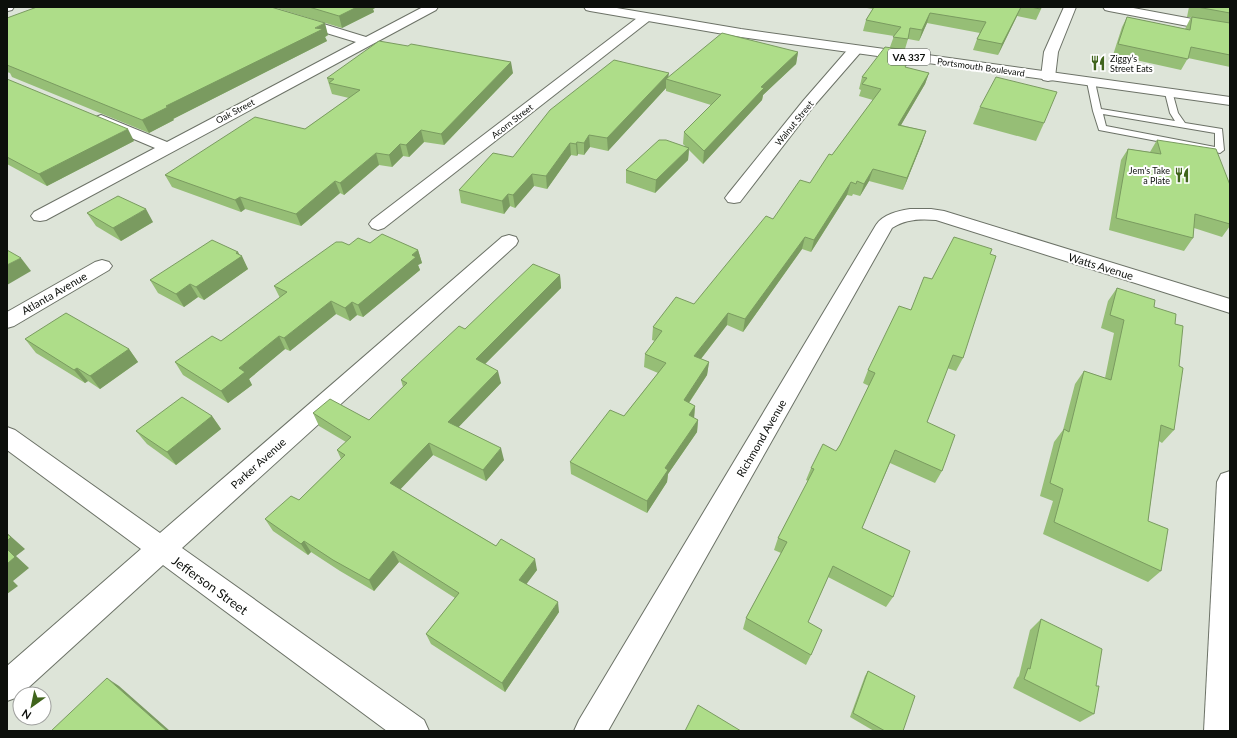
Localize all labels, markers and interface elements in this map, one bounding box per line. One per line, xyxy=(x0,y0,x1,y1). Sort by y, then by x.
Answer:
road number: VA 337 xyxy=(888,49,930,65)
place label: Ziggy’s Street Eats xyxy=(1110,53,1153,74)
restaurant icon: Ziggy’s Street Eats xyxy=(1089,54,1107,72)
street label: Portsmouth Boulevard xyxy=(936,55,1026,79)
street label: Oak Street xyxy=(214,96,257,126)
street label: Walnut Street xyxy=(773,98,816,148)
street label: Acorn Street xyxy=(489,101,536,141)
place label: Jem's Take a Plate xyxy=(1129,165,1170,186)
restaurant icon: Jem's Take a Plate xyxy=(1173,166,1191,184)
street label: Watts Avenue xyxy=(1067,250,1135,282)
street label: Atlanta Avenue xyxy=(19,269,89,317)
street label: Richmond Avenue xyxy=(734,397,789,479)
street label: Parker Avenue xyxy=(228,435,288,491)
street label: Jefferson Street xyxy=(169,552,251,618)
north arrow xyxy=(12,686,52,726)
text: N xyxy=(19,707,33,723)

